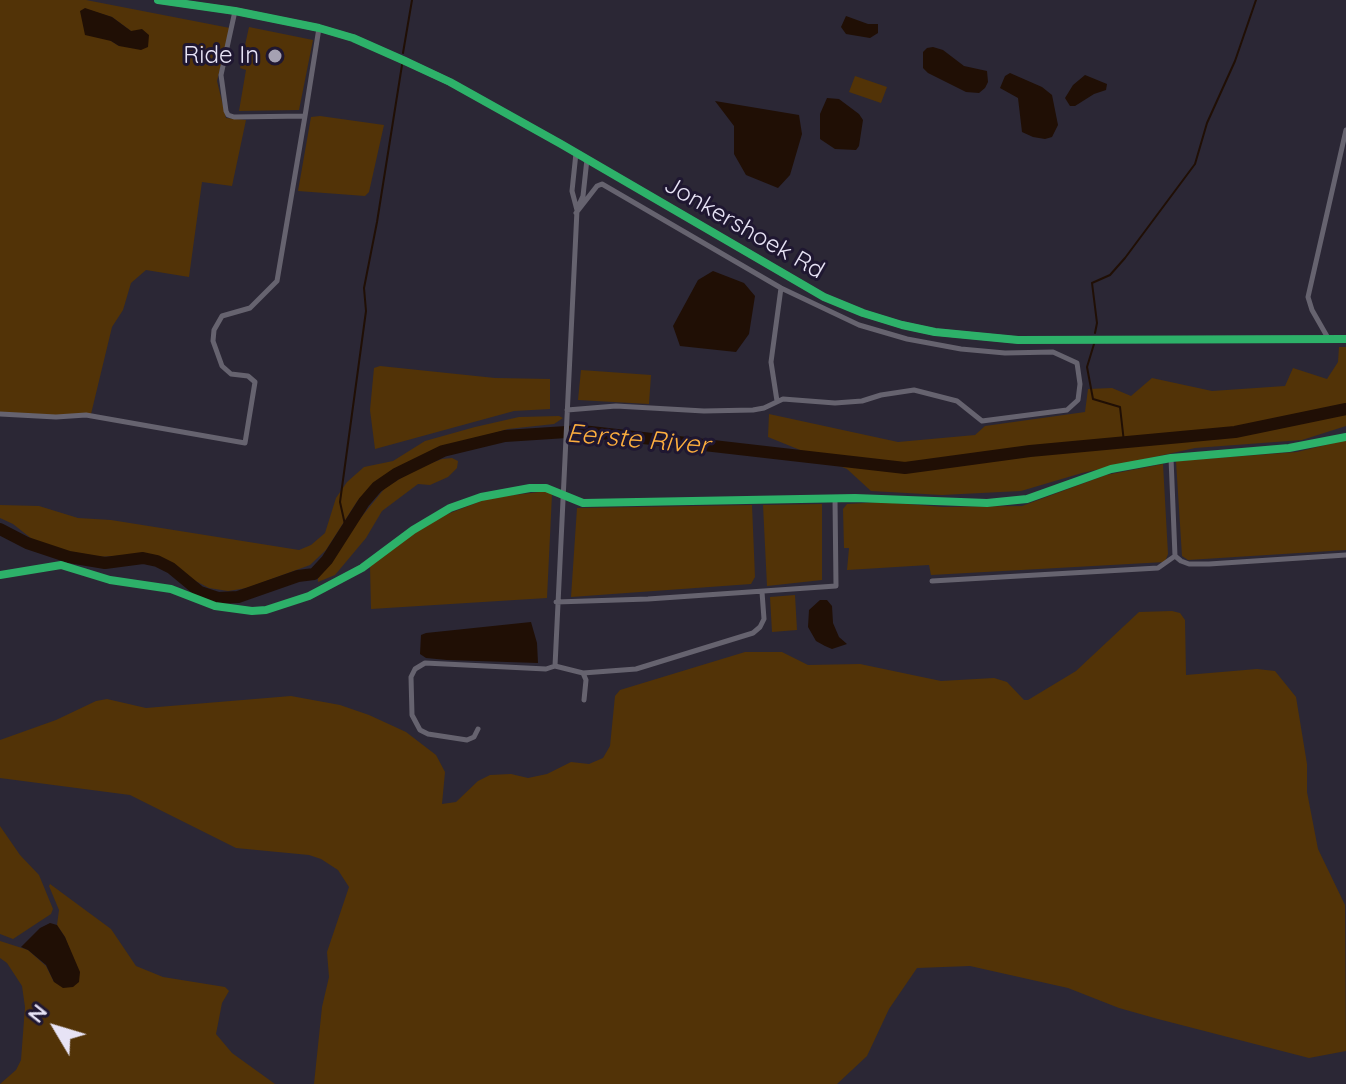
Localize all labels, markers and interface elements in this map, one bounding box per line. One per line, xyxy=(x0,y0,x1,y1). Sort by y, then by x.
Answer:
place label: Ride In xyxy=(183,42,259,70)
marker: Ride In xyxy=(266,47,284,65)
street label: Jonkershoek Rd xyxy=(659,171,829,285)
water label: Eerste River xyxy=(565,418,711,462)
north arrow xyxy=(16,988,96,1068)
text: N xyxy=(21,998,53,1028)

